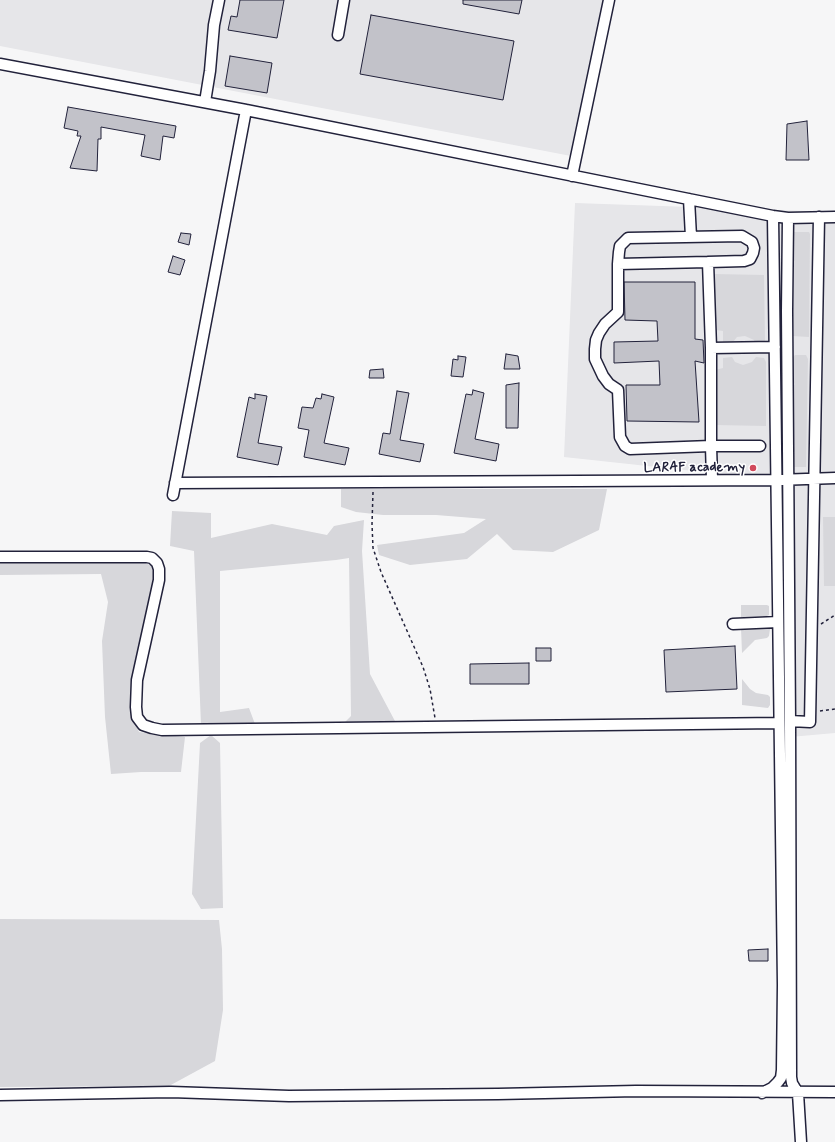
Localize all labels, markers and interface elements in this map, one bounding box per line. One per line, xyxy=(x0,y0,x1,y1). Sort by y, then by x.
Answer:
place label: LARAF academy xyxy=(644,460,745,476)
marker: LARAF academy xyxy=(748,463,758,473)

